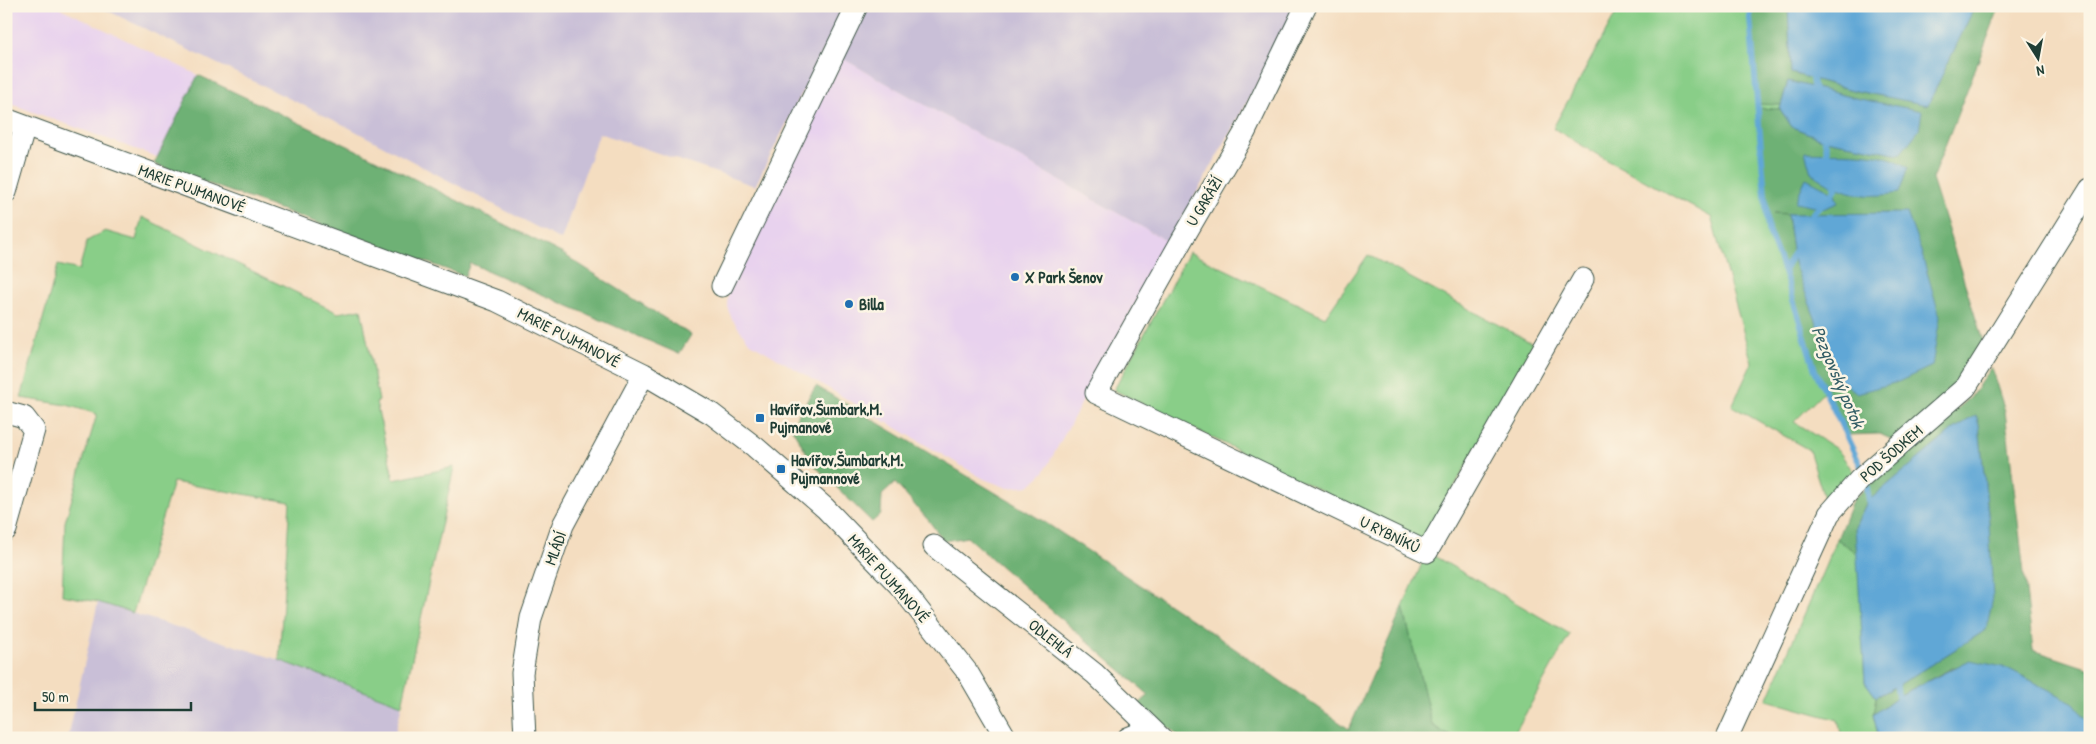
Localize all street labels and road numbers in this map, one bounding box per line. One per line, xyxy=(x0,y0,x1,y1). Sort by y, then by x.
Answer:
street label: MARIE PUJMANOVÉ xyxy=(135,158,249,218)
street label: U GARÁŽÍ xyxy=(1180,172,1228,230)
street label: MARIE PUJMANOVÉ xyxy=(514,302,624,372)
street label: POD ŠODKEM xyxy=(1855,420,1927,486)
street label: U RYBNÍKŮ xyxy=(1356,510,1424,558)
street label: MLÁDÍ xyxy=(539,528,571,568)
street label: MARIE PUJMANOVÉ xyxy=(843,529,935,627)
street label: ODLEHLÁ xyxy=(1024,614,1078,662)

